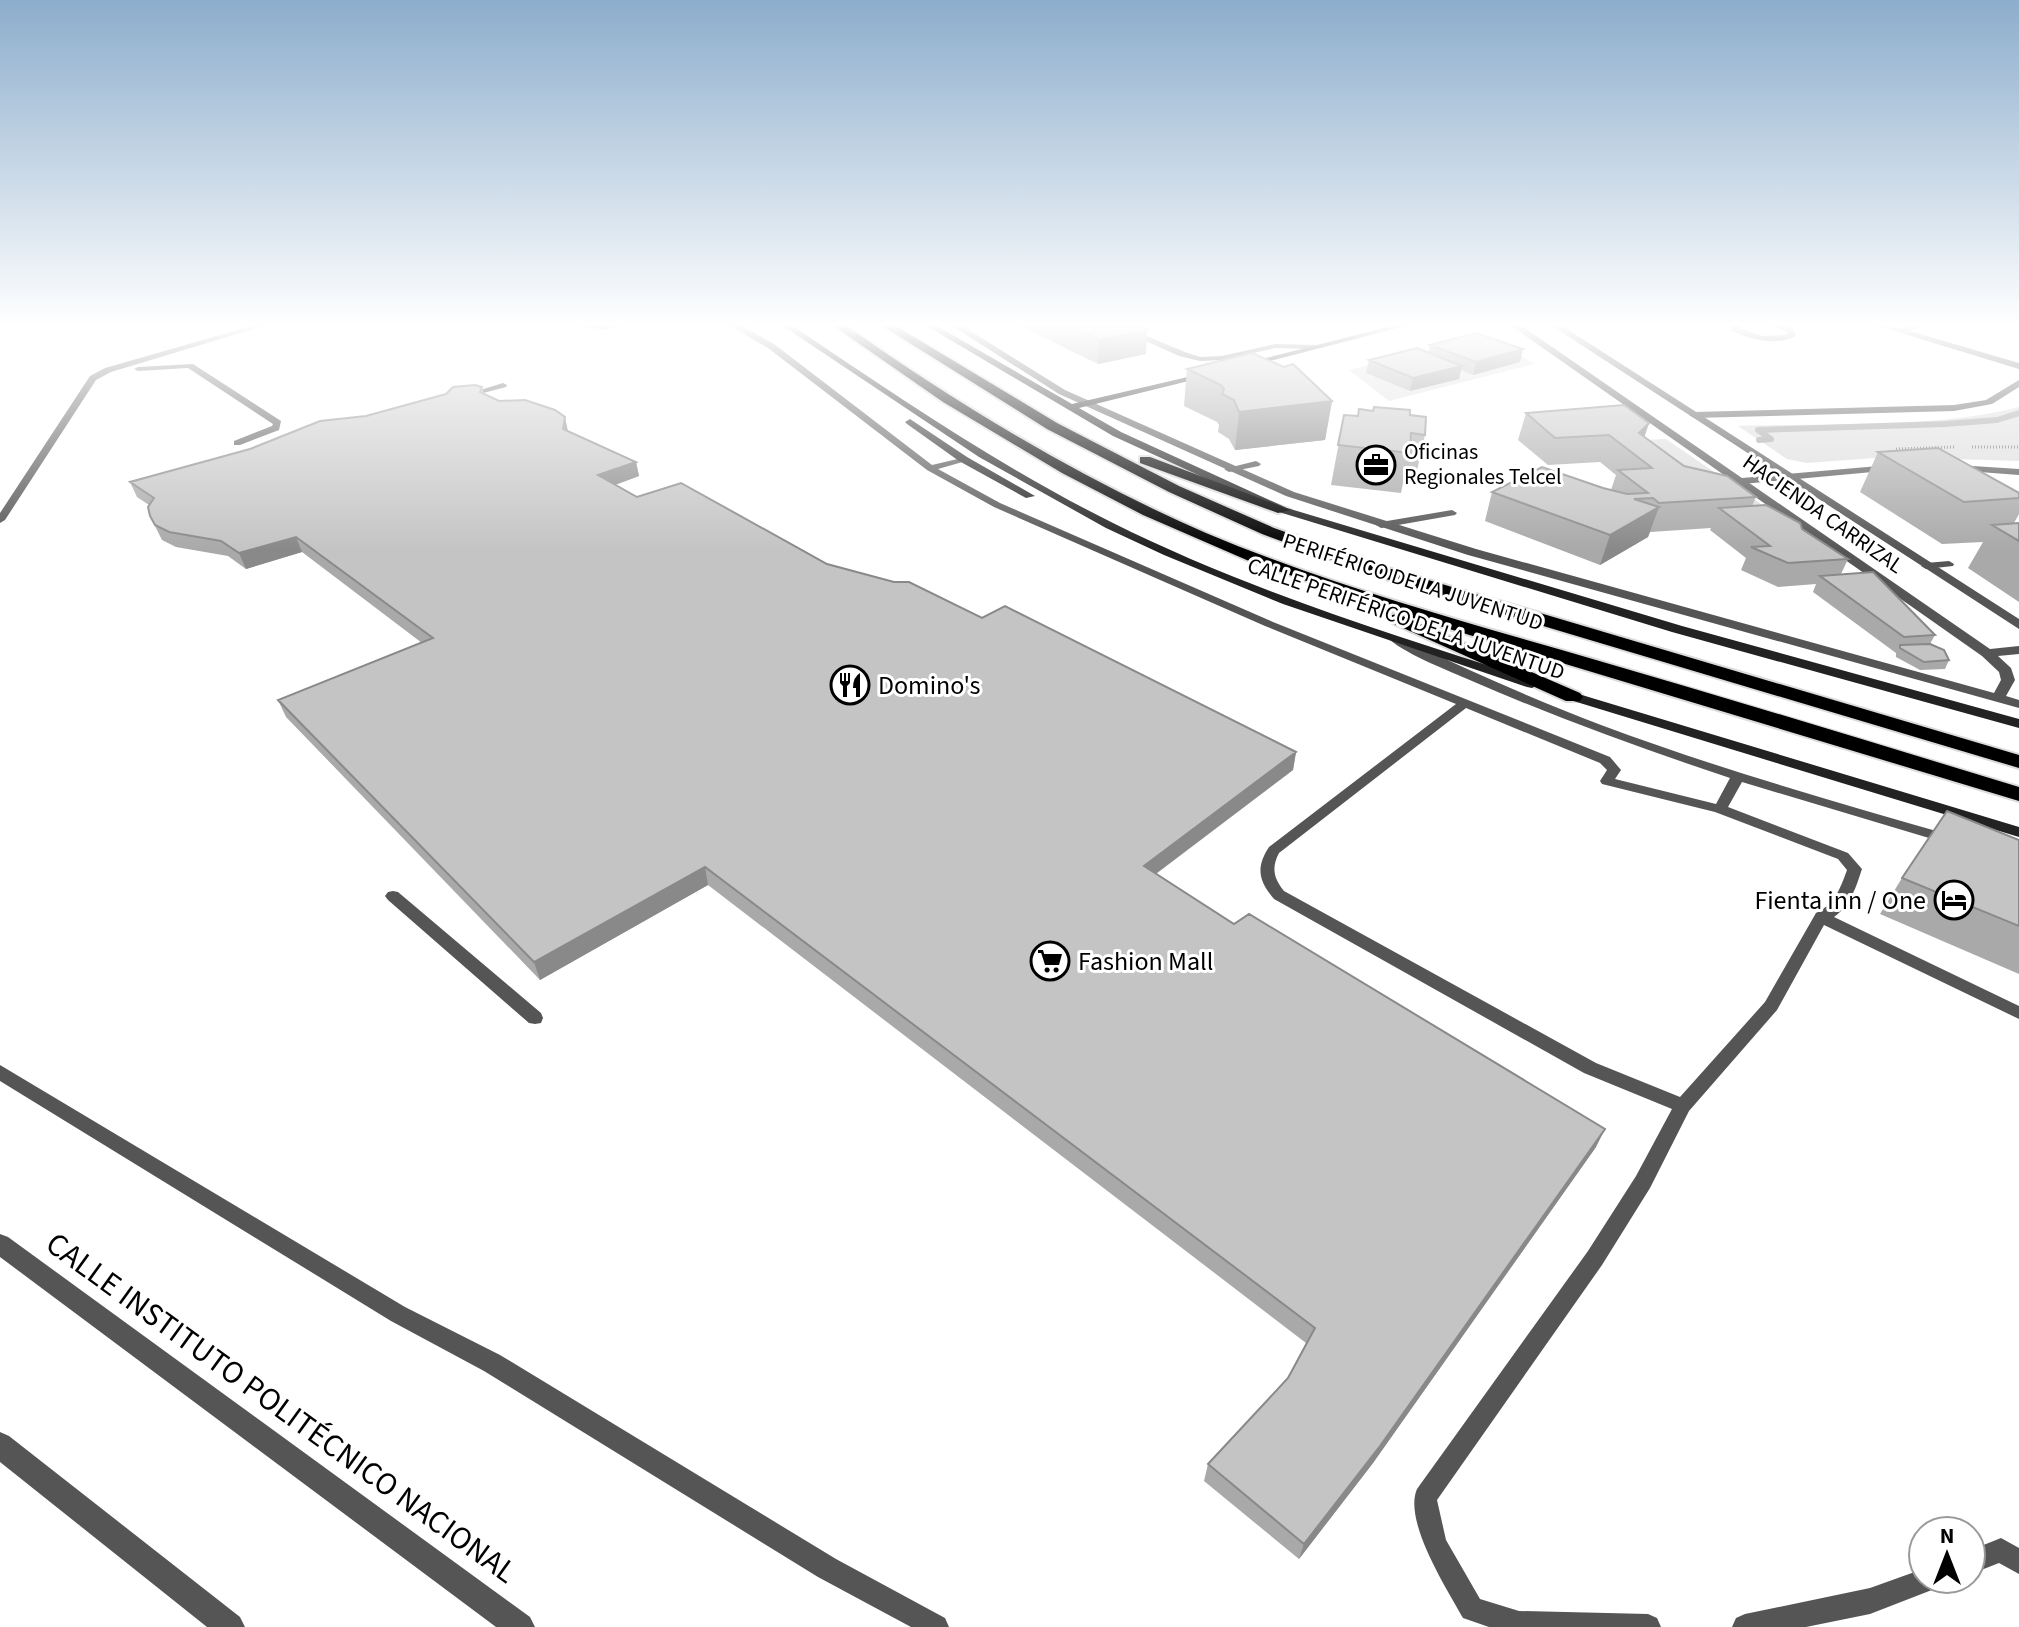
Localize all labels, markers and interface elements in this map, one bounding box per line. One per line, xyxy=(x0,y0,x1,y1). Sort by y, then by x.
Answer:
place label: Oficinas Regionales Telcel xyxy=(1404,436,1562,493)
office icon: Oficinas Regionales Telcel xyxy=(1355,444,1397,486)
street label: HACIENDA CARRIZAL xyxy=(1736,447,1910,582)
street label: PERIFÉRICO DE LA JUVENTUD xyxy=(1279,525,1547,639)
street label: CALLE PERIFÉRICO DE LA JUVENTUD xyxy=(1243,550,1569,688)
restaurant icon: Domino's xyxy=(829,664,871,706)
place label: Domino's xyxy=(878,667,981,704)
hotel icon: Fienta inn / One xyxy=(1933,879,1975,921)
place label: Fienta inn / One xyxy=(1754,882,1926,919)
supermarket icon: Fashion Mall xyxy=(1029,940,1071,982)
place label: Fashion Mall xyxy=(1078,943,1213,980)
street label: CALLE INSTITUTO POLITÉCNICO NACIONAL xyxy=(36,1221,526,1595)
north arrow xyxy=(1907,1515,1987,1595)
text: N xyxy=(1940,1520,1954,1552)

